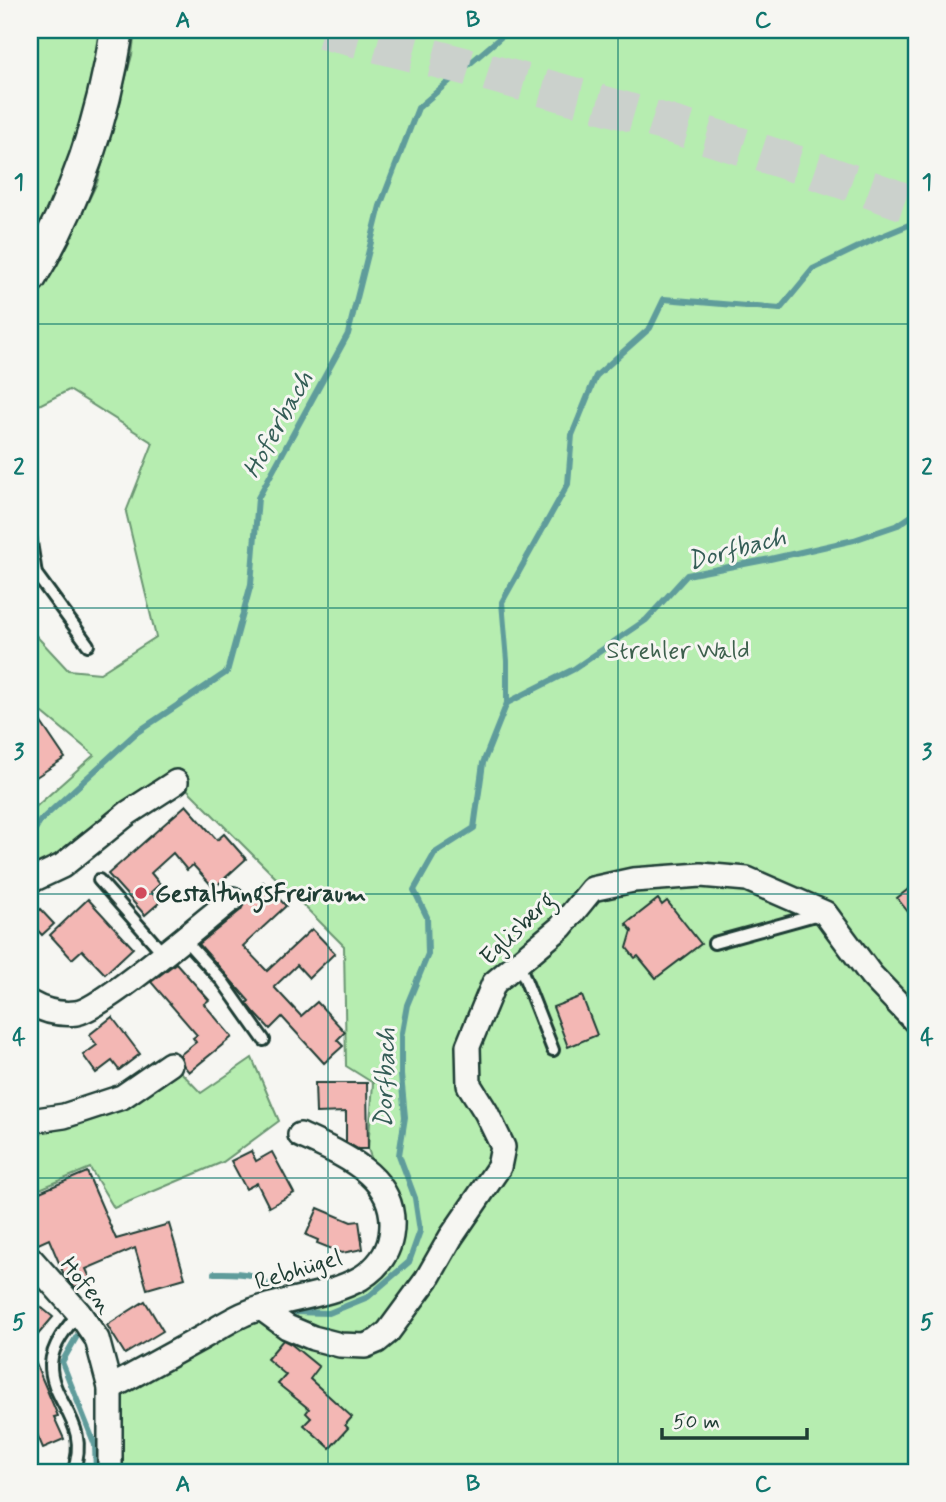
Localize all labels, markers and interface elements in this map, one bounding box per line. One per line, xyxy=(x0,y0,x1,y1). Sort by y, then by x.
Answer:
text: A xyxy=(175,6,191,36)
text: B xyxy=(466,6,481,36)
text: C xyxy=(755,6,772,36)
text: 1 xyxy=(14,168,24,198)
text: 1 xyxy=(922,168,932,198)
water label: Hoferbach xyxy=(235,365,322,485)
text: 2 xyxy=(13,453,25,483)
text: 2 xyxy=(921,453,933,483)
water label: Dorfbach xyxy=(683,520,790,579)
park label: Strehler Wald xyxy=(606,636,750,667)
text: 3 xyxy=(14,738,25,768)
text: 3 xyxy=(922,738,933,768)
place label: GestaltungsFreiraum xyxy=(155,879,366,913)
marker: GestaltungsFreiraum xyxy=(133,885,149,901)
street label: Eglisberg xyxy=(474,885,565,975)
text: 4 xyxy=(12,1023,26,1053)
text: 4 xyxy=(920,1023,934,1053)
water label: Dorfbach xyxy=(367,1027,405,1129)
street label: Rebhügel xyxy=(251,1242,346,1298)
street label: Hofen xyxy=(53,1251,119,1321)
text: 5 xyxy=(12,1308,26,1338)
text: 5 xyxy=(920,1308,934,1338)
scale bar xyxy=(662,1397,808,1441)
text: 50 m xyxy=(673,1408,720,1436)
text: A xyxy=(175,1470,191,1500)
text: B xyxy=(466,1470,481,1500)
text: C xyxy=(755,1470,772,1500)

